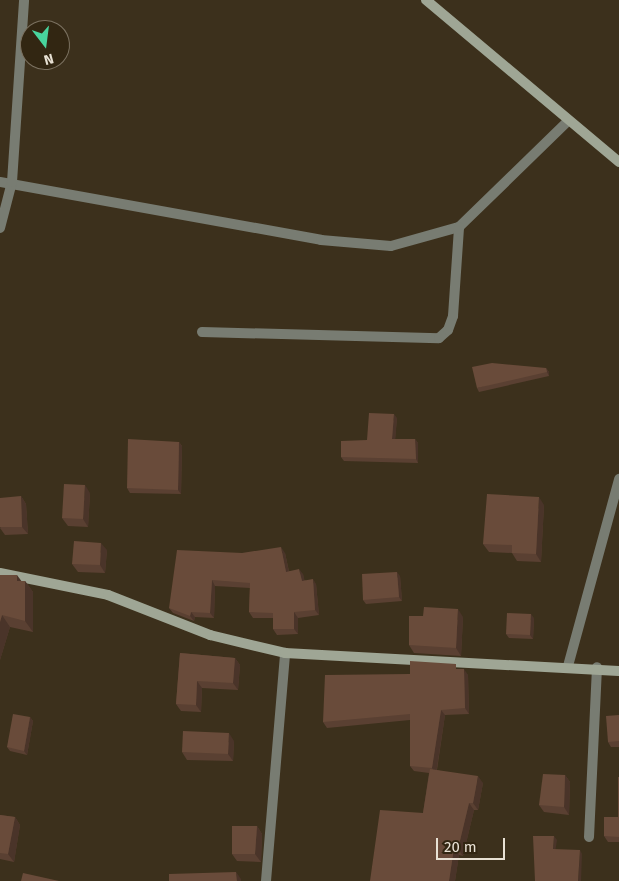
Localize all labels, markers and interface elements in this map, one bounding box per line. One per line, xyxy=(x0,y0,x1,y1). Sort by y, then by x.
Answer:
north arrow xyxy=(20,20,70,70)
text: N xyxy=(42,50,55,68)
scale bar xyxy=(439,828,508,860)
text: 20 m xyxy=(444,838,477,856)

